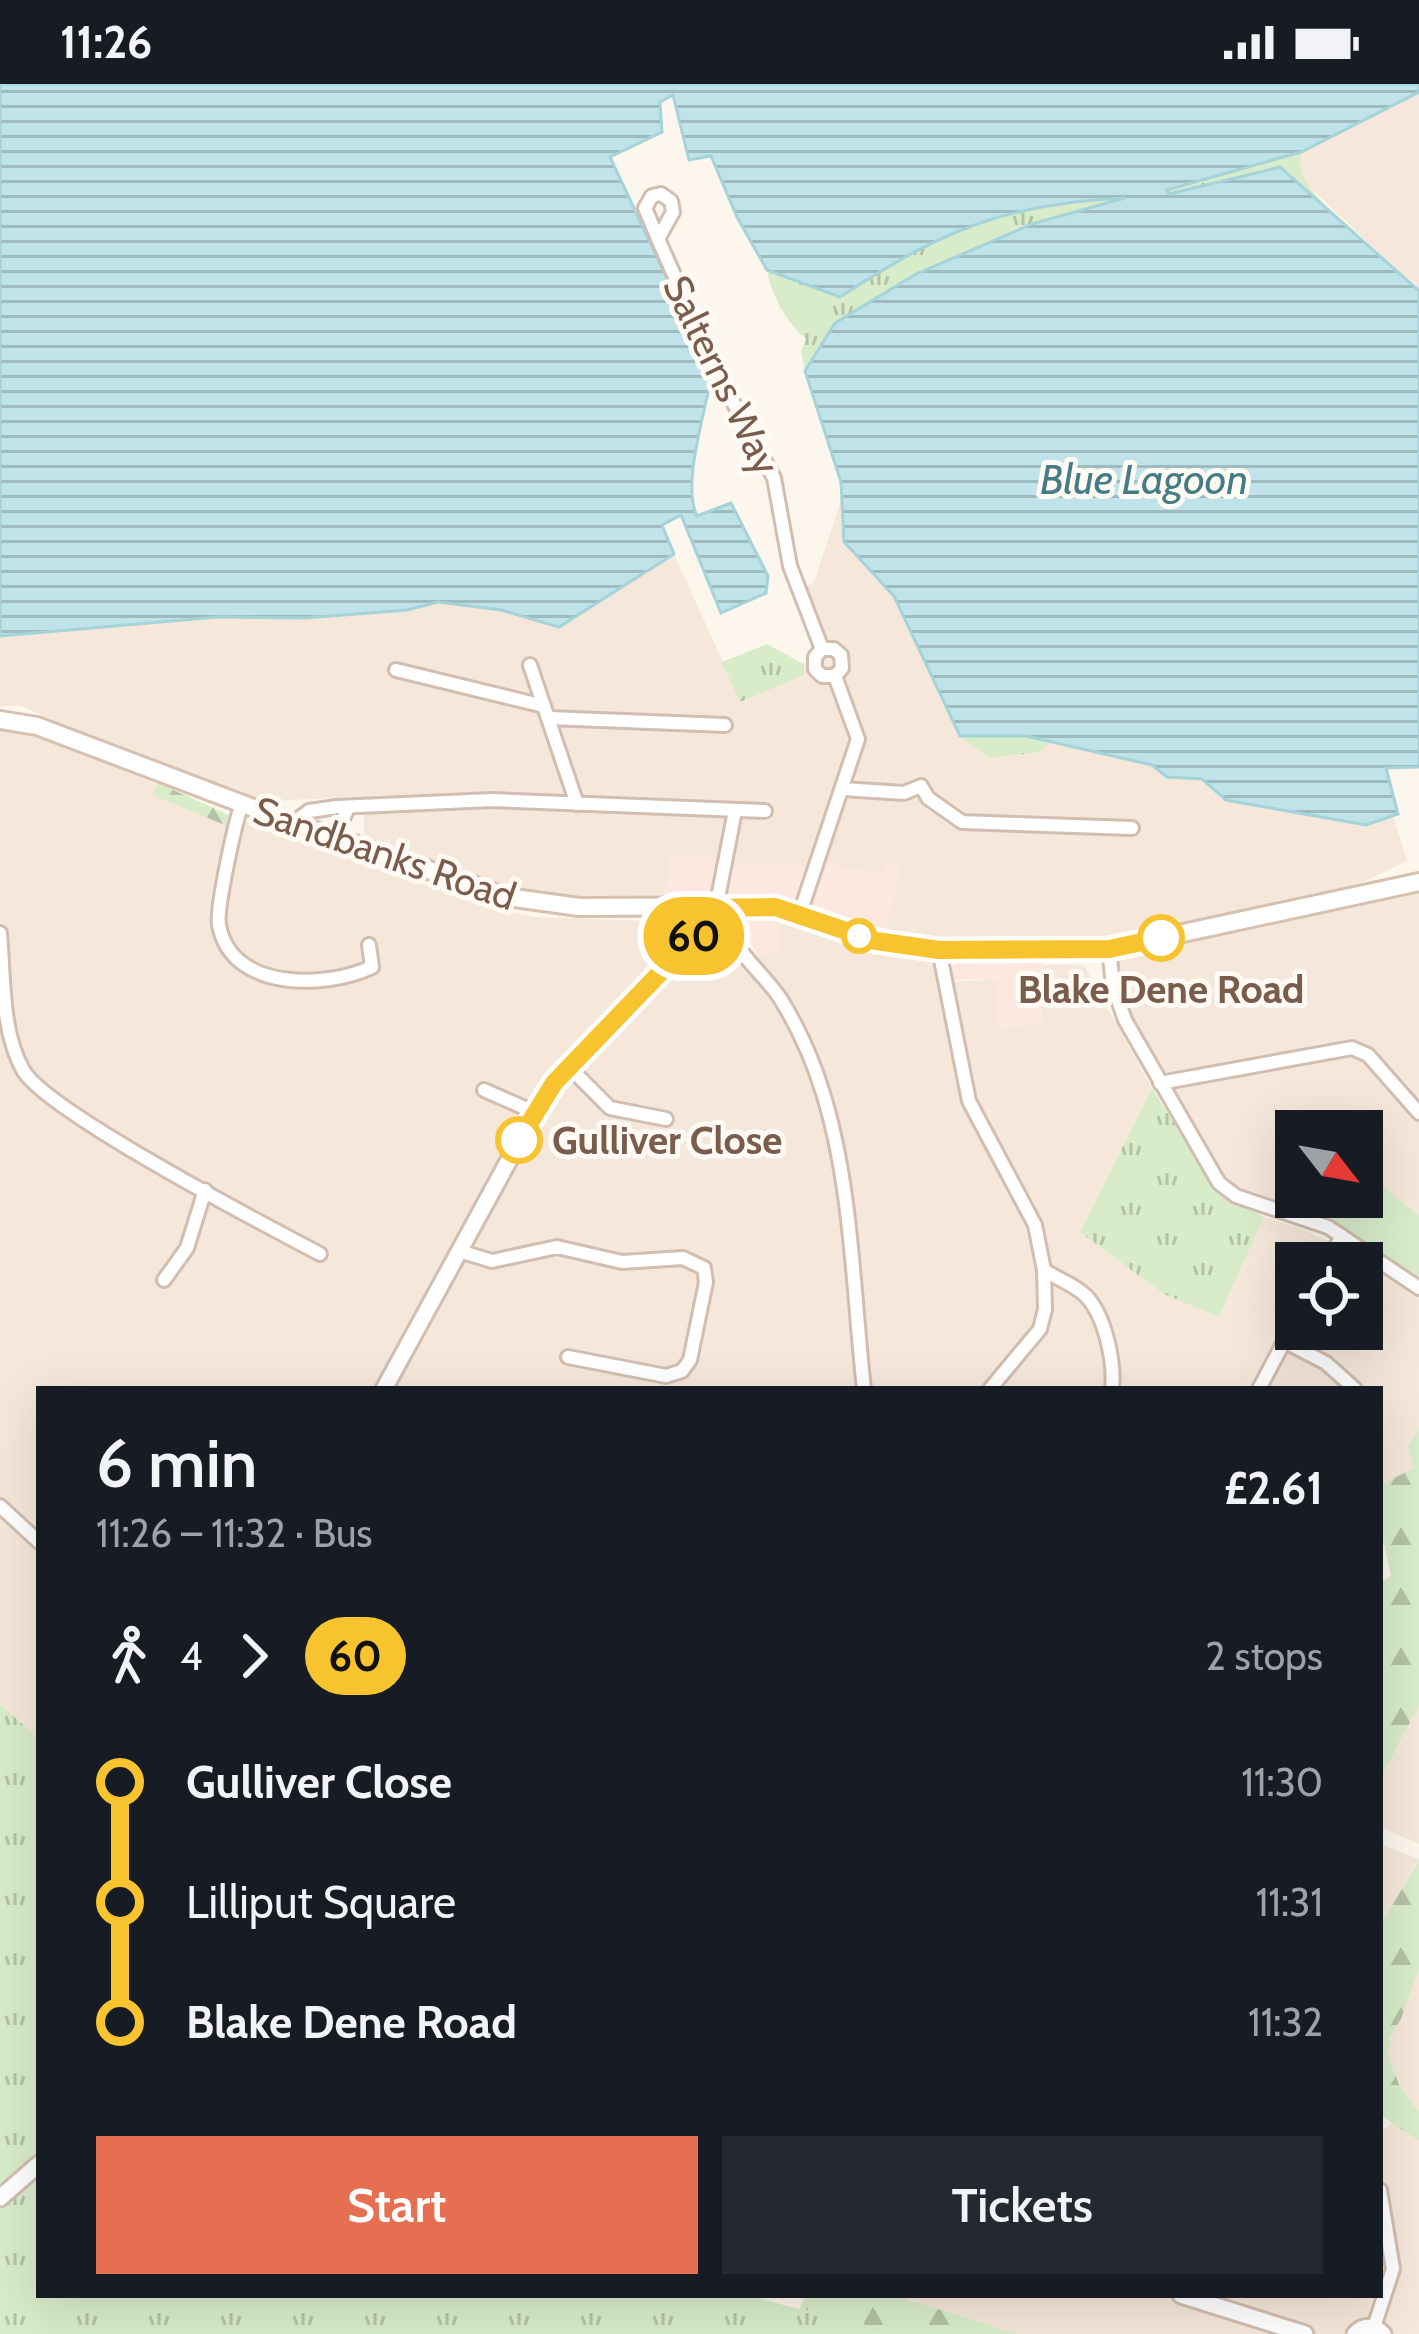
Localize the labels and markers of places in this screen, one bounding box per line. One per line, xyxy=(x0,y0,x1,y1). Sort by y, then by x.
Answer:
marker: Blake Dene Road xyxy=(1139,916,1183,960)
unlabelled marker xyxy=(843,920,875,952)
place label: Blake Dene Road xyxy=(1018,965,1304,1013)
place label: Gulliver Close xyxy=(552,1116,782,1164)
marker: Gulliver Close xyxy=(497,1118,541,1162)

